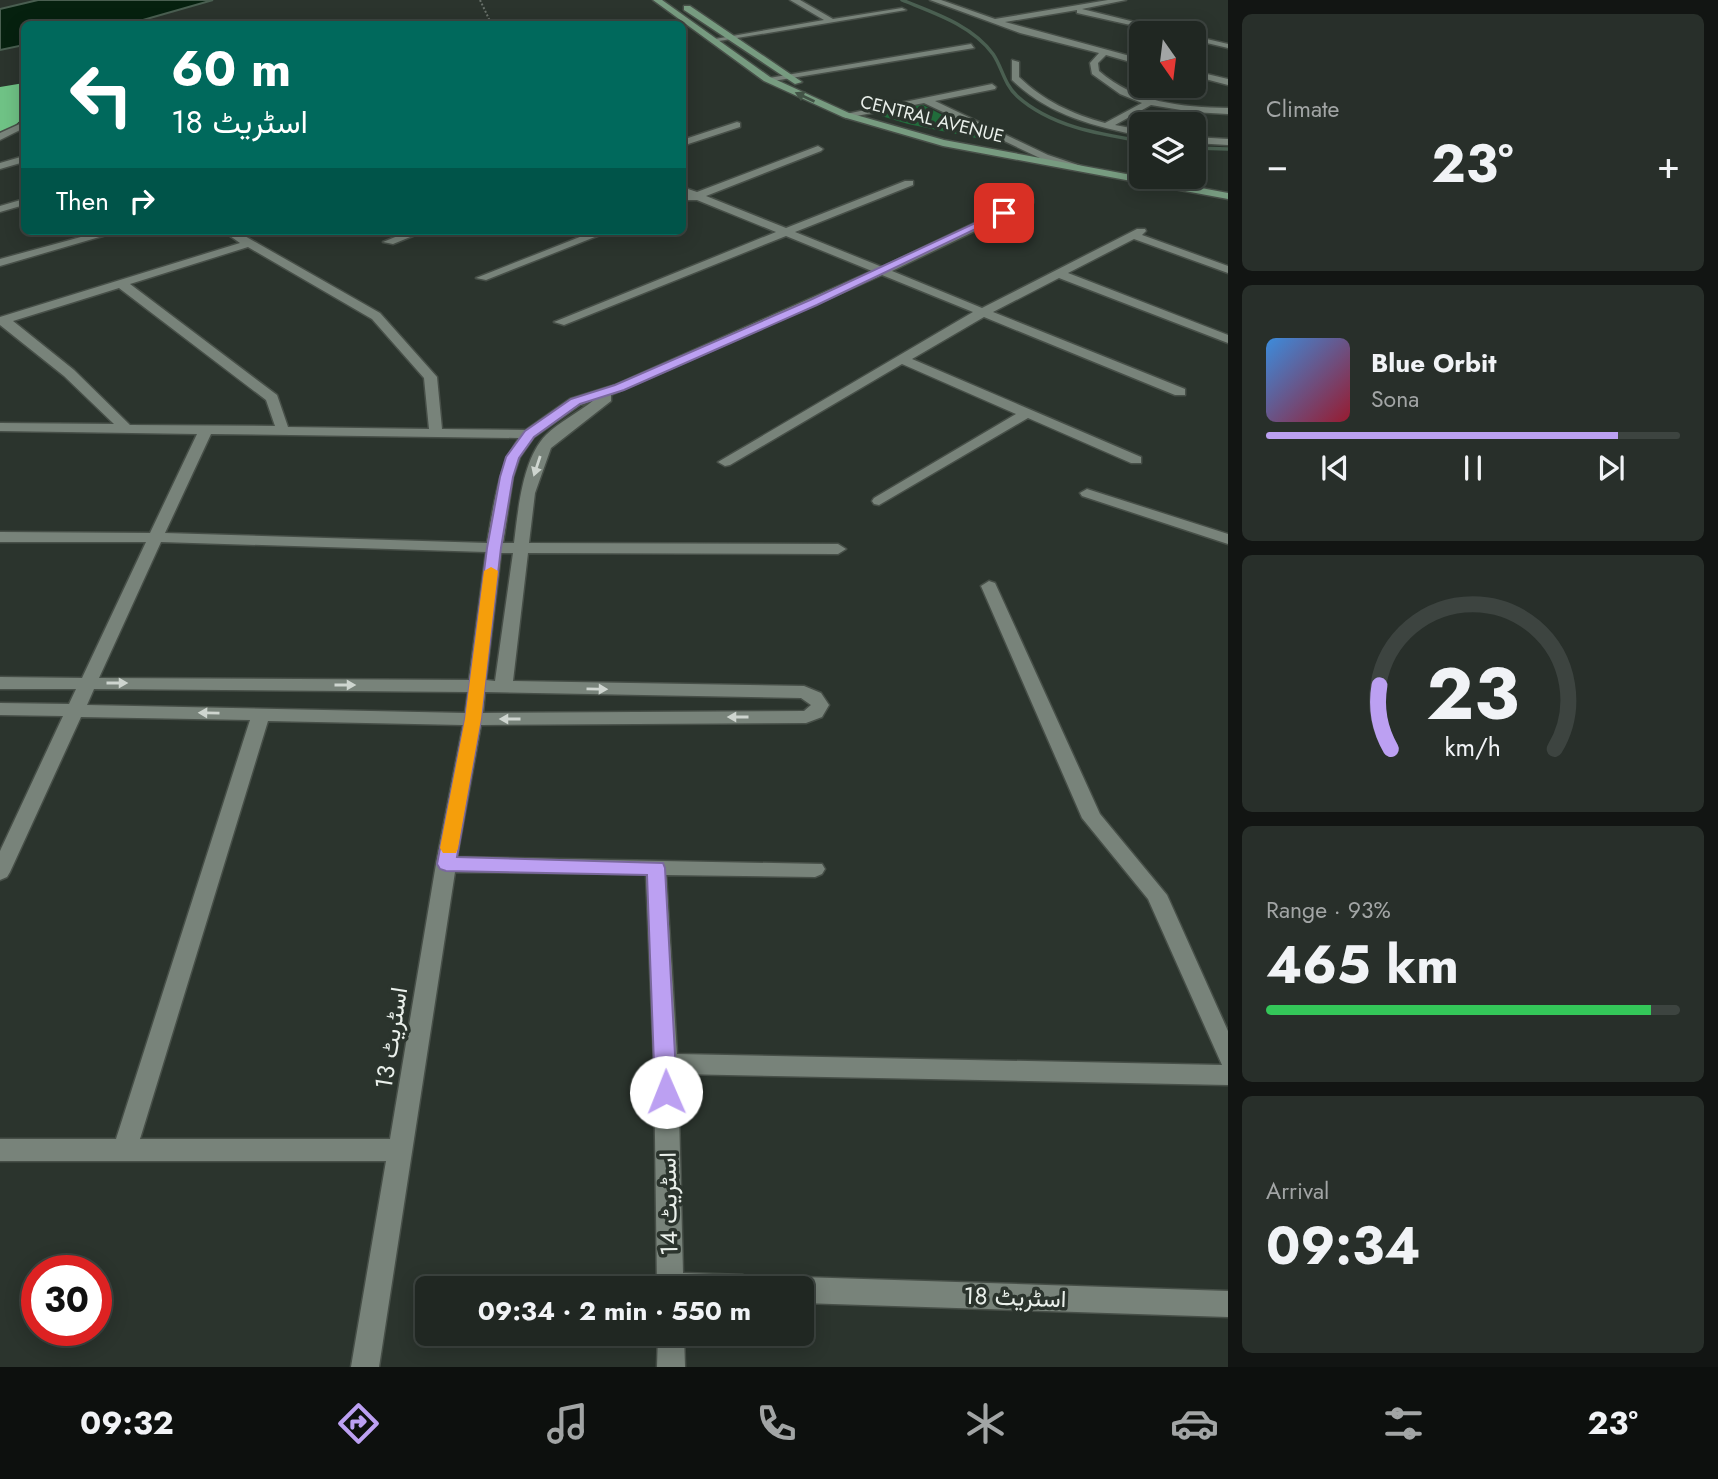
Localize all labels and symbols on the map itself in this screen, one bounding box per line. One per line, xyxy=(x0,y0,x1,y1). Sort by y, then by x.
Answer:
north arrow xyxy=(1129,21,1206,98)
street label: CENTRAL AVENUE xyxy=(858,89,1006,149)
one-way arrow xyxy=(795,92,815,103)
pin xyxy=(974,183,1034,243)
one-way arrow xyxy=(531,456,542,477)
one-way arrow xyxy=(106,678,128,689)
one-way arrow xyxy=(334,679,356,691)
one-way arrow xyxy=(586,683,608,694)
one-way arrow xyxy=(198,707,220,719)
one-way arrow xyxy=(726,711,748,723)
one-way arrow xyxy=(499,713,521,725)
street label: اسٹریٹ 13 xyxy=(366,985,416,1091)
position arrow xyxy=(629,1055,703,1129)
street label: اسٹریٹ 14 xyxy=(650,1152,686,1256)
speed limit sign: 30 xyxy=(21,1255,112,1346)
street label: اسٹریٹ 18 xyxy=(963,1278,1067,1316)

